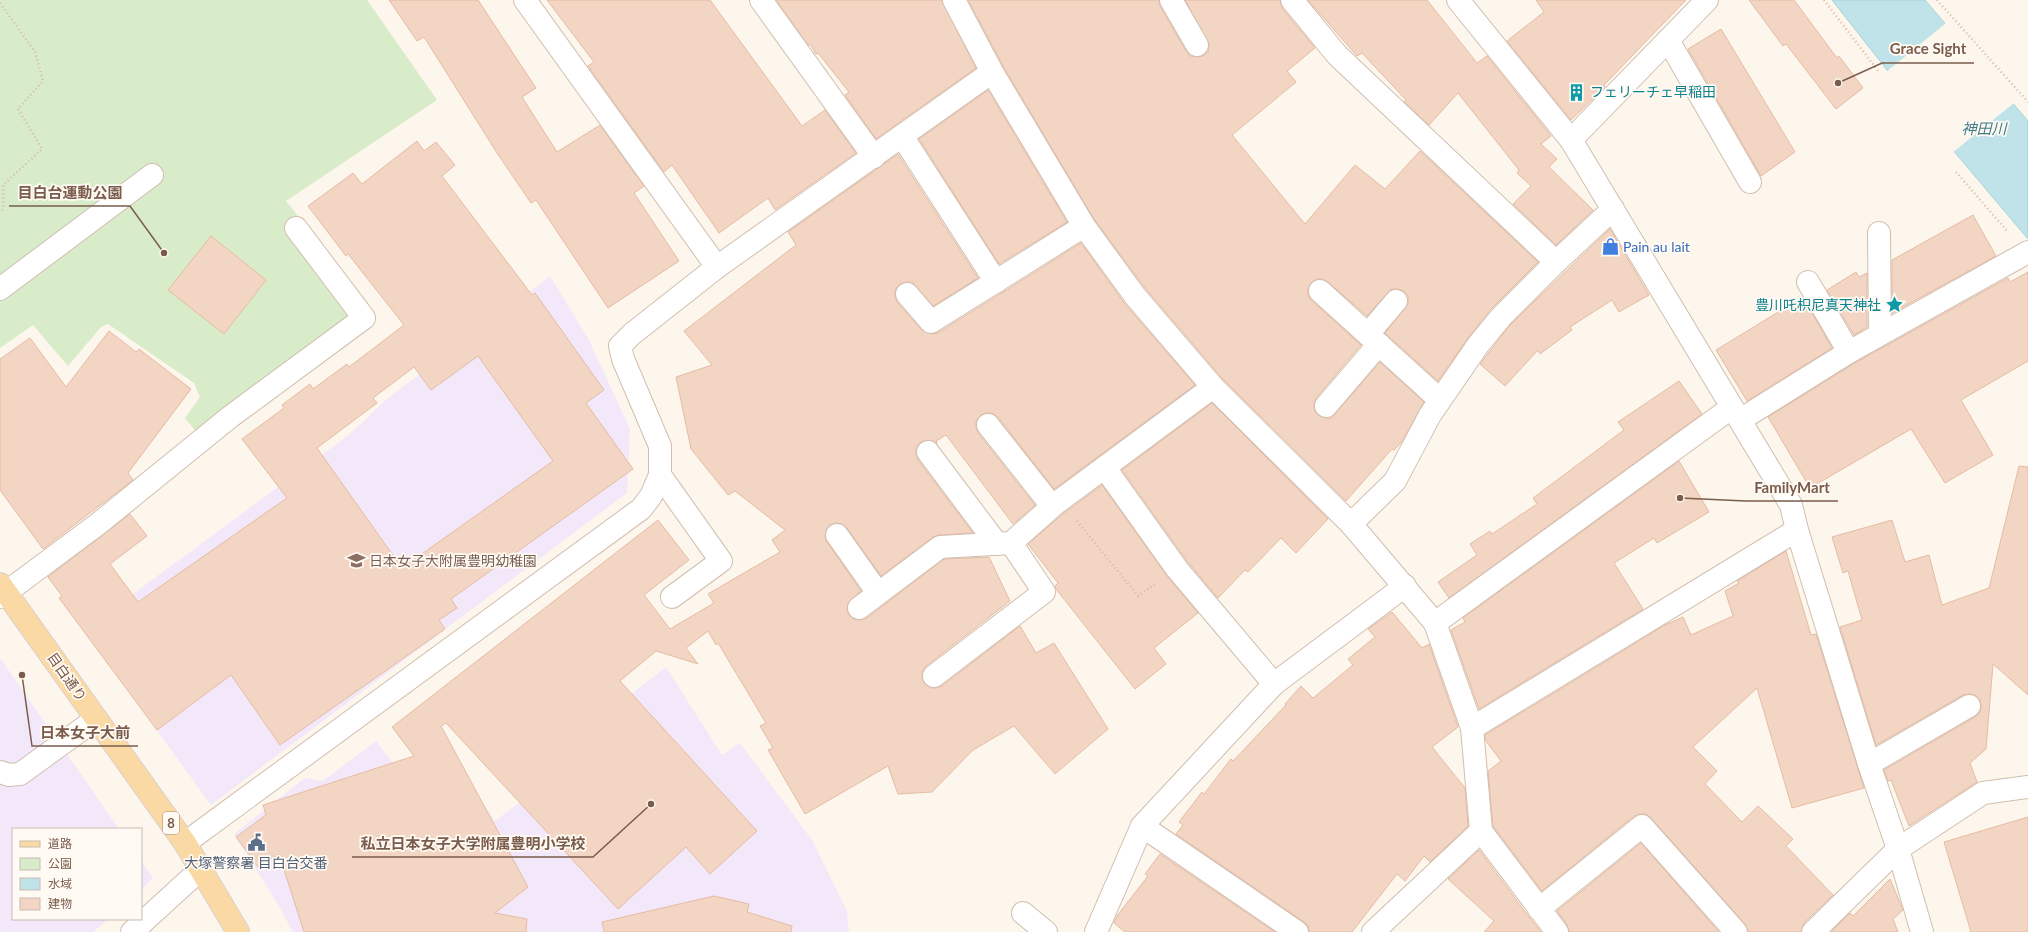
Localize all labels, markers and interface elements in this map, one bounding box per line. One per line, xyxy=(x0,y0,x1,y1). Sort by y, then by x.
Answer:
callout: Grace Sight xyxy=(1882,36,1974,63)
text: Grace Sight xyxy=(1890,39,1967,57)
building icon: フェリーチェ早稲田 xyxy=(1567,82,1587,102)
place label: フェリーチェ早稲田 xyxy=(1590,83,1716,100)
water label: 神田川 xyxy=(1961,119,2008,137)
callout: 目白台運動公園 xyxy=(9,179,130,206)
text: 目白台運動公園 xyxy=(17,183,123,201)
shop icon: Pain au lait xyxy=(1600,237,1620,257)
place label: Pain au lait xyxy=(1623,238,1690,255)
place icon: 豊川吒枳尼真天神社 xyxy=(1884,295,1904,315)
place label: 豊川吒枳尼真天神社 xyxy=(1755,296,1881,313)
callout: FamilyMart xyxy=(1746,474,1838,501)
text: FamilyMart xyxy=(1754,478,1830,496)
school or university icon: 日本女子大附属豊明幼稚園 xyxy=(346,551,366,571)
place label: 日本女子大附属豊明幼稚園 xyxy=(369,552,537,569)
street label: 目白通り xyxy=(44,649,90,705)
callout: 日本女子大前 xyxy=(32,719,138,746)
text: 日本女子大前 xyxy=(40,723,130,741)
road number: 8 xyxy=(163,812,179,834)
legend xyxy=(12,828,142,920)
callout: 私立日本女子大学附属豊明小学校 xyxy=(352,830,593,857)
public building icon: 大塚警察署 目白台交番 xyxy=(246,833,266,853)
text: 私立日本女子大学附属豊明小学校 xyxy=(360,834,586,852)
text: 道路 xyxy=(48,836,72,851)
place label: 大塚警察署 目白台交番 xyxy=(184,854,328,871)
text: 公園 xyxy=(48,856,72,871)
text: 水域 xyxy=(48,876,72,891)
text: 建物 xyxy=(48,896,72,911)

